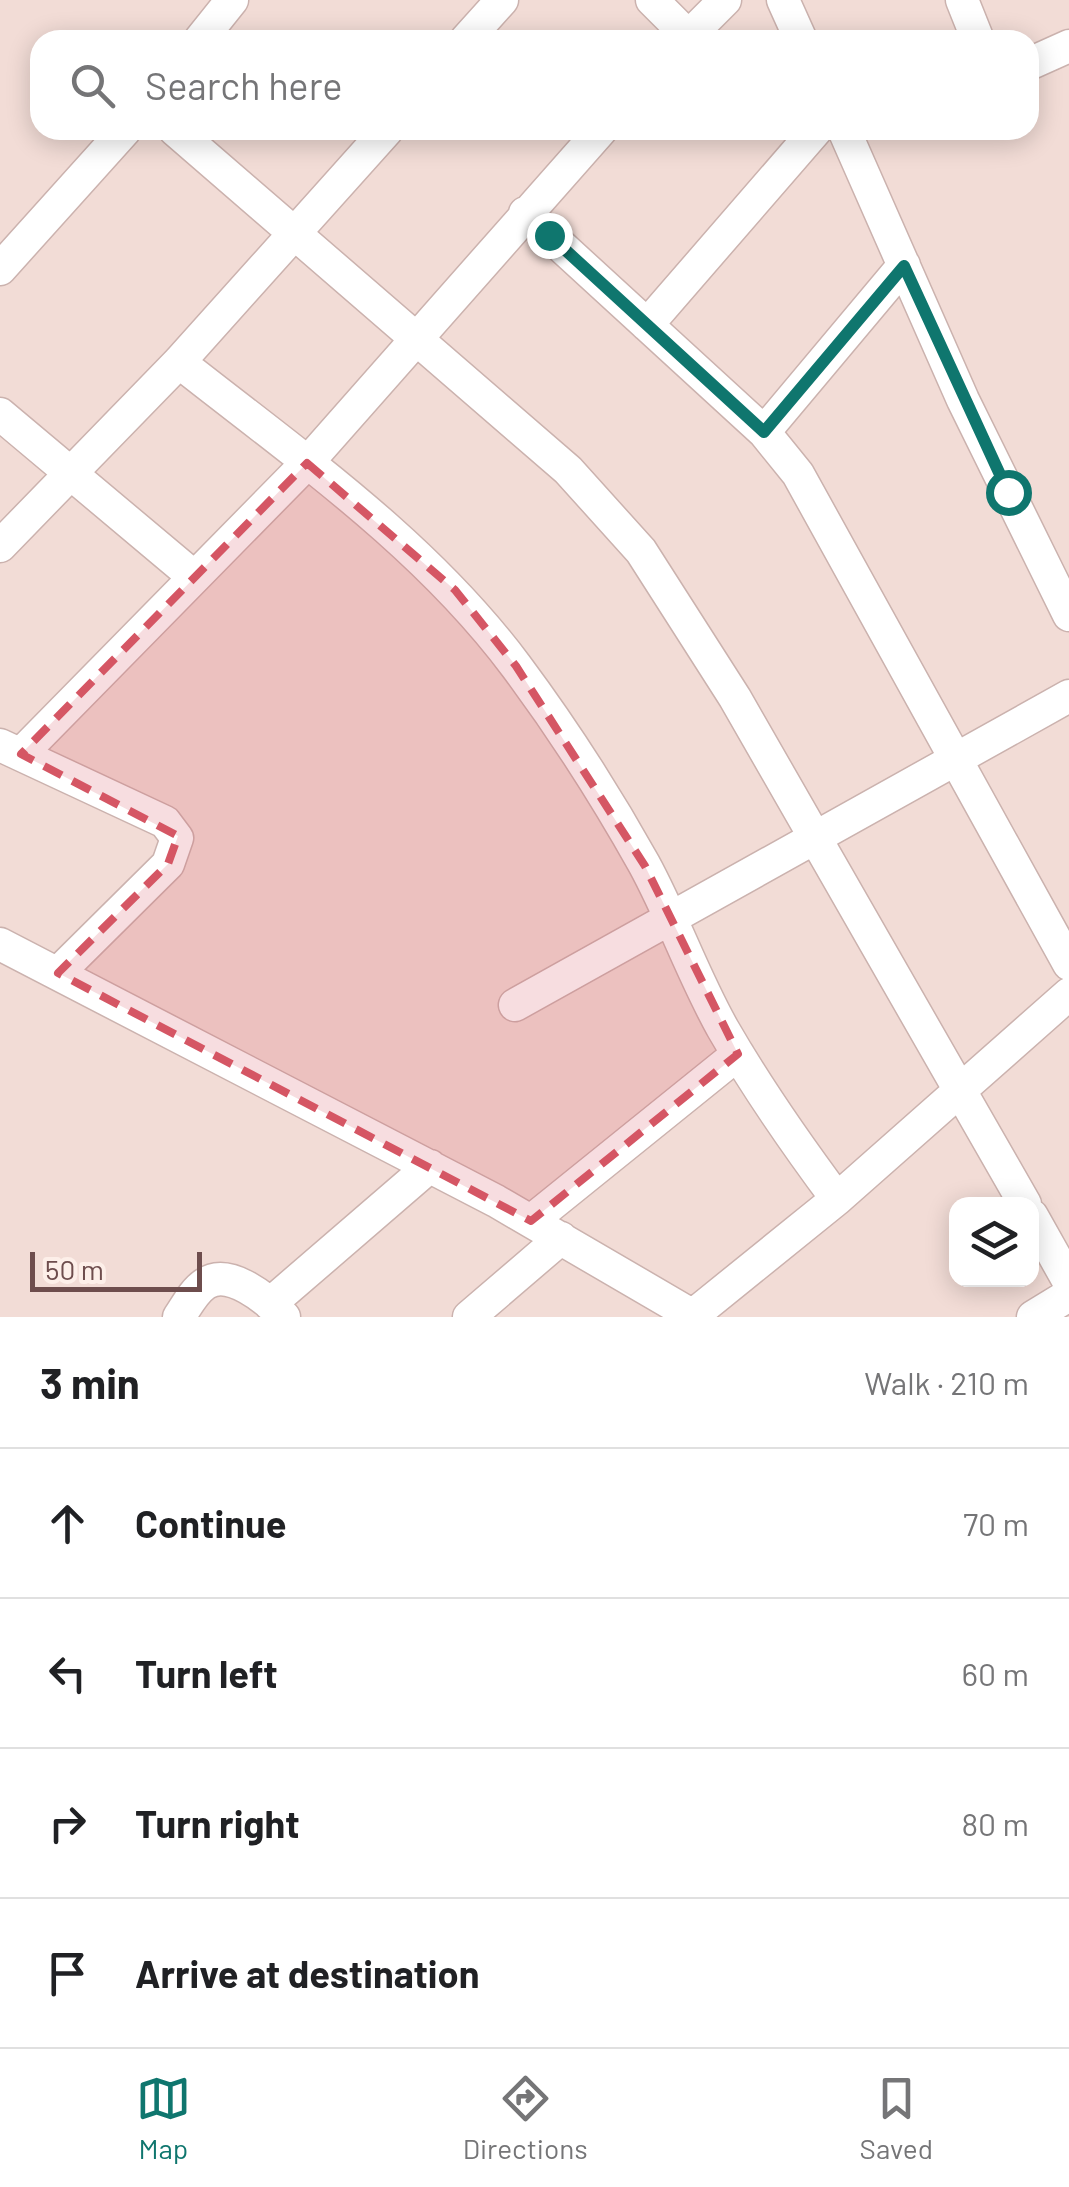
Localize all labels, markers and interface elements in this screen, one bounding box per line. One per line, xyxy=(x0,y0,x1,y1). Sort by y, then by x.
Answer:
search box xyxy=(30,30,1039,140)
icon: search xyxy=(65,58,120,113)
text: Search here xyxy=(145,62,343,108)
route end xyxy=(527,213,573,259)
route start xyxy=(986,470,1032,516)
map controls xyxy=(949,1197,1039,1287)
button: layers xyxy=(949,1197,1039,1287)
scale bar xyxy=(30,1247,202,1292)
text: 50 m xyxy=(45,1252,104,1286)
text: 3 min xyxy=(40,1357,140,1407)
text: Walk · 210 m xyxy=(864,1363,1029,1401)
icon: ahead xyxy=(40,1496,95,1551)
text: Continue xyxy=(135,1500,286,1546)
text: 70 m xyxy=(963,1504,1029,1542)
icon: left xyxy=(40,1646,95,1701)
text: Turn left xyxy=(135,1650,278,1696)
text: 60 m xyxy=(962,1654,1029,1692)
icon: right xyxy=(40,1796,95,1851)
text: Turn right xyxy=(135,1800,300,1846)
text: 80 m xyxy=(961,1804,1029,1842)
icon: arrive xyxy=(40,1946,95,2001)
text: Arrive at destination xyxy=(135,1950,480,1996)
tab: Map xyxy=(136,2071,191,2165)
tab: Directions xyxy=(463,2071,588,2165)
tab: Saved xyxy=(860,2071,933,2165)

